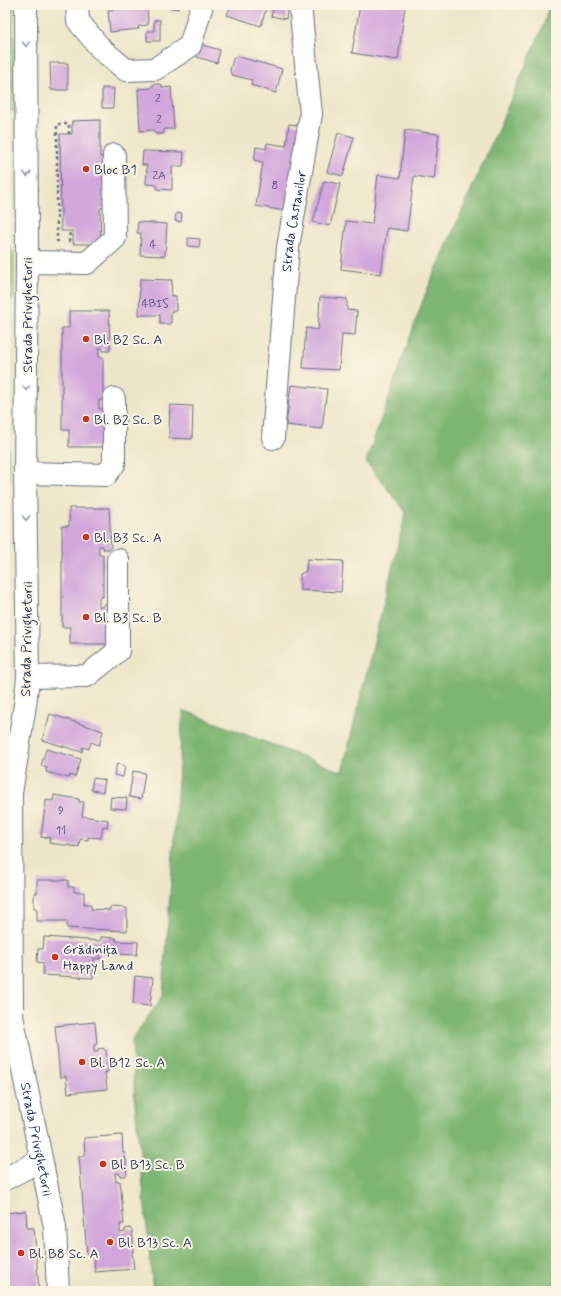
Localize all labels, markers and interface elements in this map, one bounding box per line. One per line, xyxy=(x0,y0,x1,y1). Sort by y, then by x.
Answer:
one-way arrow xyxy=(22,41,30,47)
house number: 2 xyxy=(155,91,161,107)
house number: 2 xyxy=(156,112,162,128)
place label: Bloc B1 xyxy=(94,161,137,179)
marker: Bloc B1 xyxy=(81,164,91,174)
house number: 2A xyxy=(152,168,166,184)
street label: Strada Castanilor xyxy=(278,169,311,273)
one-way arrow xyxy=(23,171,31,177)
house number: 8 xyxy=(272,178,278,194)
house number: 4 xyxy=(150,237,157,253)
street label: Strada Privighetorii xyxy=(19,257,39,373)
house number: 4BIS xyxy=(141,296,169,312)
place label: Bl. B2 Sc. A xyxy=(94,331,163,349)
marker: Bl. B2 Sc. A xyxy=(81,334,91,344)
one-way arrow xyxy=(22,385,30,391)
place label: Bl. B2 Sc. B xyxy=(94,411,162,429)
marker: Bl. B2 Sc. B xyxy=(81,414,91,424)
one-way arrow xyxy=(22,515,30,521)
place label: Bl. B3 Sc. A xyxy=(94,529,162,547)
marker: Bl. B3 Sc. A xyxy=(81,532,91,542)
street label: Strada Privighetorii xyxy=(17,581,39,697)
place label: Bl. B3 Sc. B xyxy=(94,609,162,627)
marker: Bl. B3 Sc. B xyxy=(81,612,91,622)
house number: 9 xyxy=(58,803,64,819)
house number: 11 xyxy=(56,823,66,839)
place label: Grădinița Happy Land xyxy=(63,941,133,975)
marker: Grădinița Happy Land xyxy=(50,952,60,962)
place label: Bl. B12 Sc. A xyxy=(90,1054,165,1072)
marker: Bl. B12 Sc. A xyxy=(77,1057,87,1067)
street label: Strada Privighetorii xyxy=(16,1081,56,1198)
place label: Bl. B13 Sc. B xyxy=(111,1156,185,1174)
marker: Bl. B13 Sc. B xyxy=(98,1159,108,1169)
place label: Bl. B13 Sc. A xyxy=(118,1234,192,1252)
marker: Bl. B13 Sc. A xyxy=(105,1237,115,1247)
place label: Bl. B8 Sc. A xyxy=(29,1245,99,1263)
marker: Bl. B8 Sc. A xyxy=(16,1248,26,1258)

